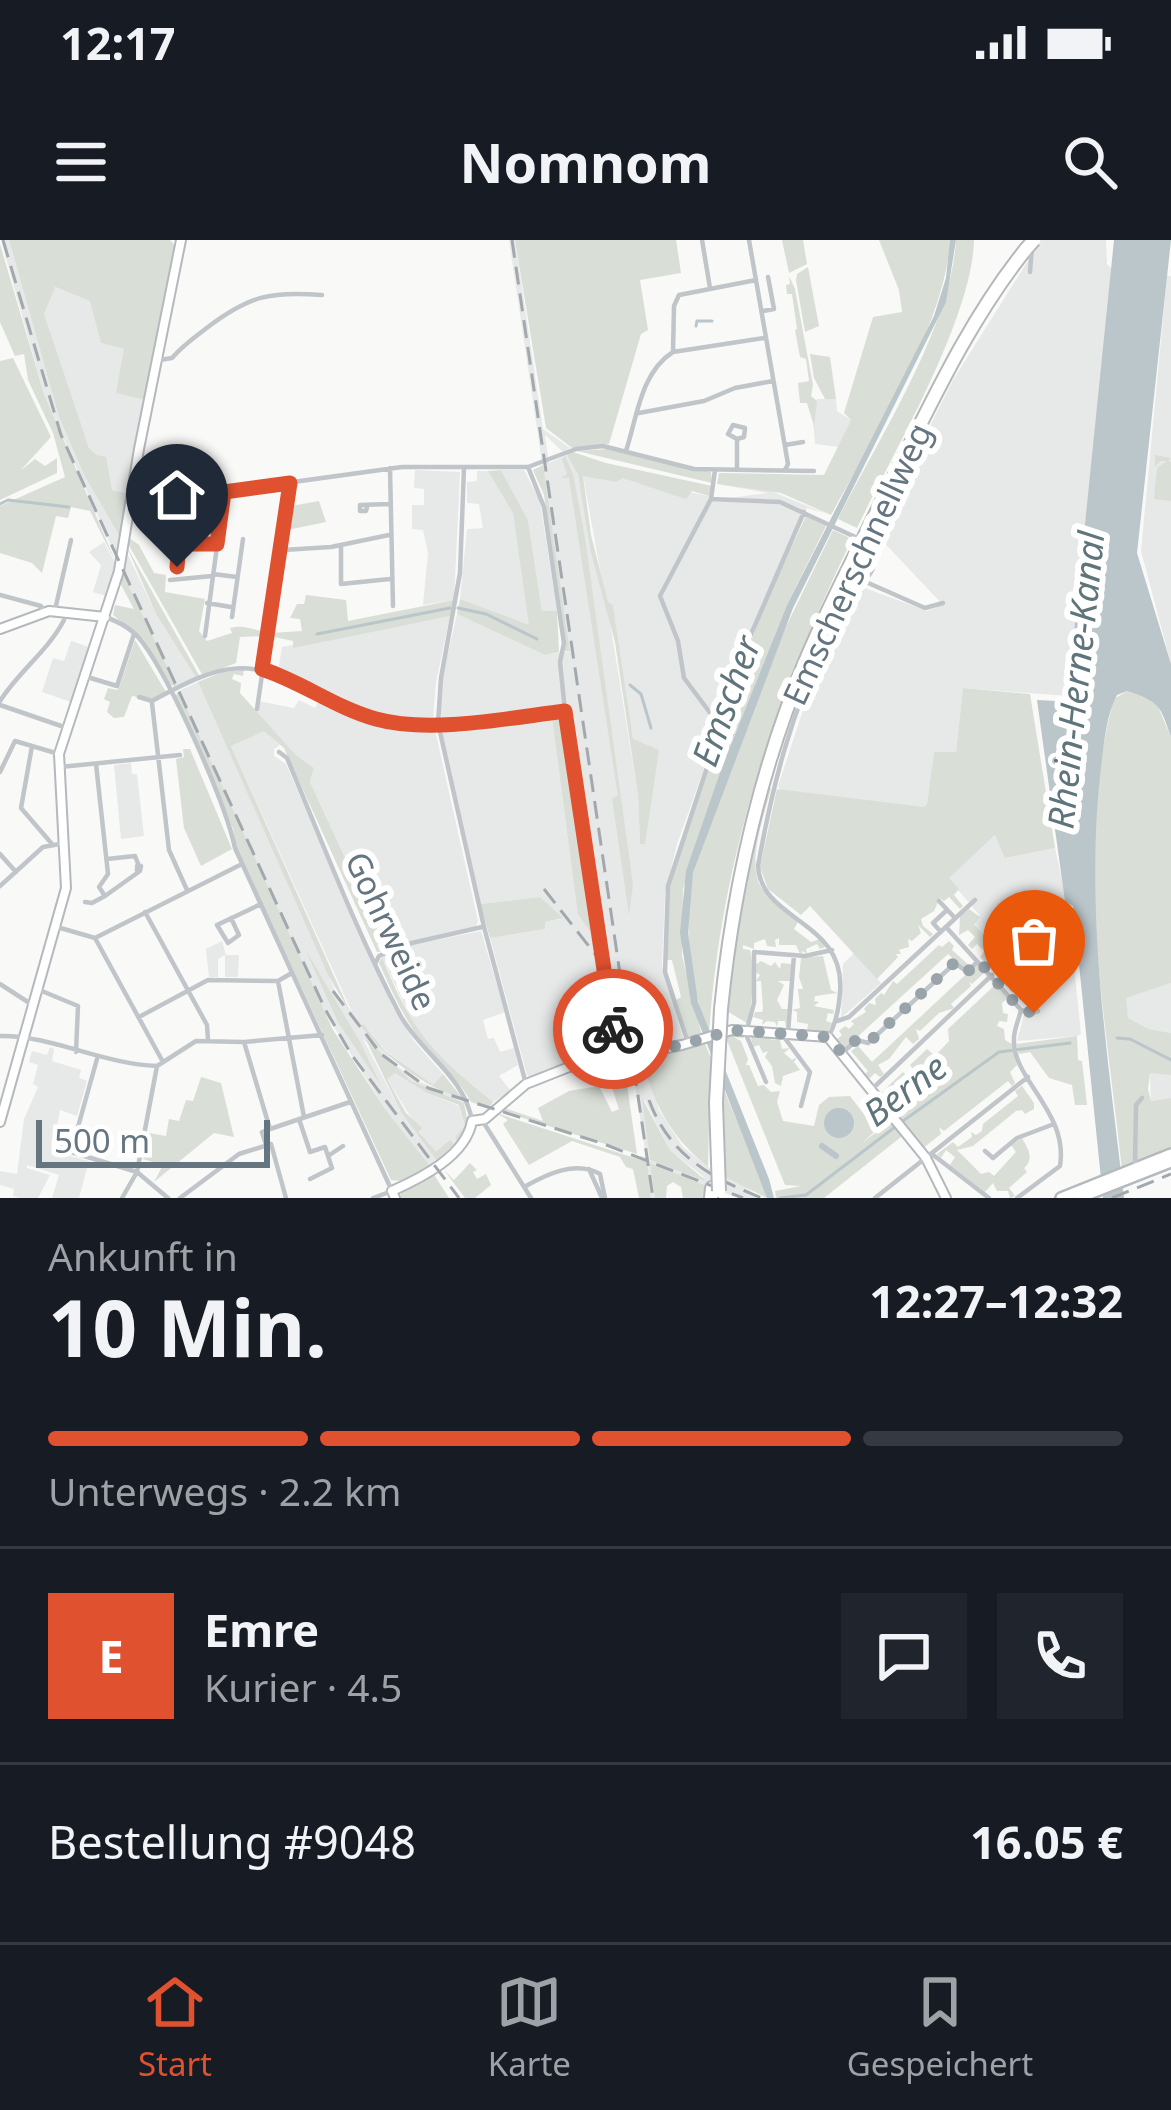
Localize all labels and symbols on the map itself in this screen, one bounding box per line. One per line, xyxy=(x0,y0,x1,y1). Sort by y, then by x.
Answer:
street label: Emscherschnellweg xyxy=(771,415,942,712)
pin xyxy=(126,444,228,567)
water label: Rhein-Herne-Kanal xyxy=(1036,528,1116,831)
water label: Emscher xyxy=(679,627,772,773)
street label: Gohrweide xyxy=(335,844,448,1017)
pin xyxy=(983,890,1085,1013)
courier xyxy=(553,969,673,1089)
water label: Berne xyxy=(853,1042,956,1137)
scale bar xyxy=(36,1114,270,1167)

